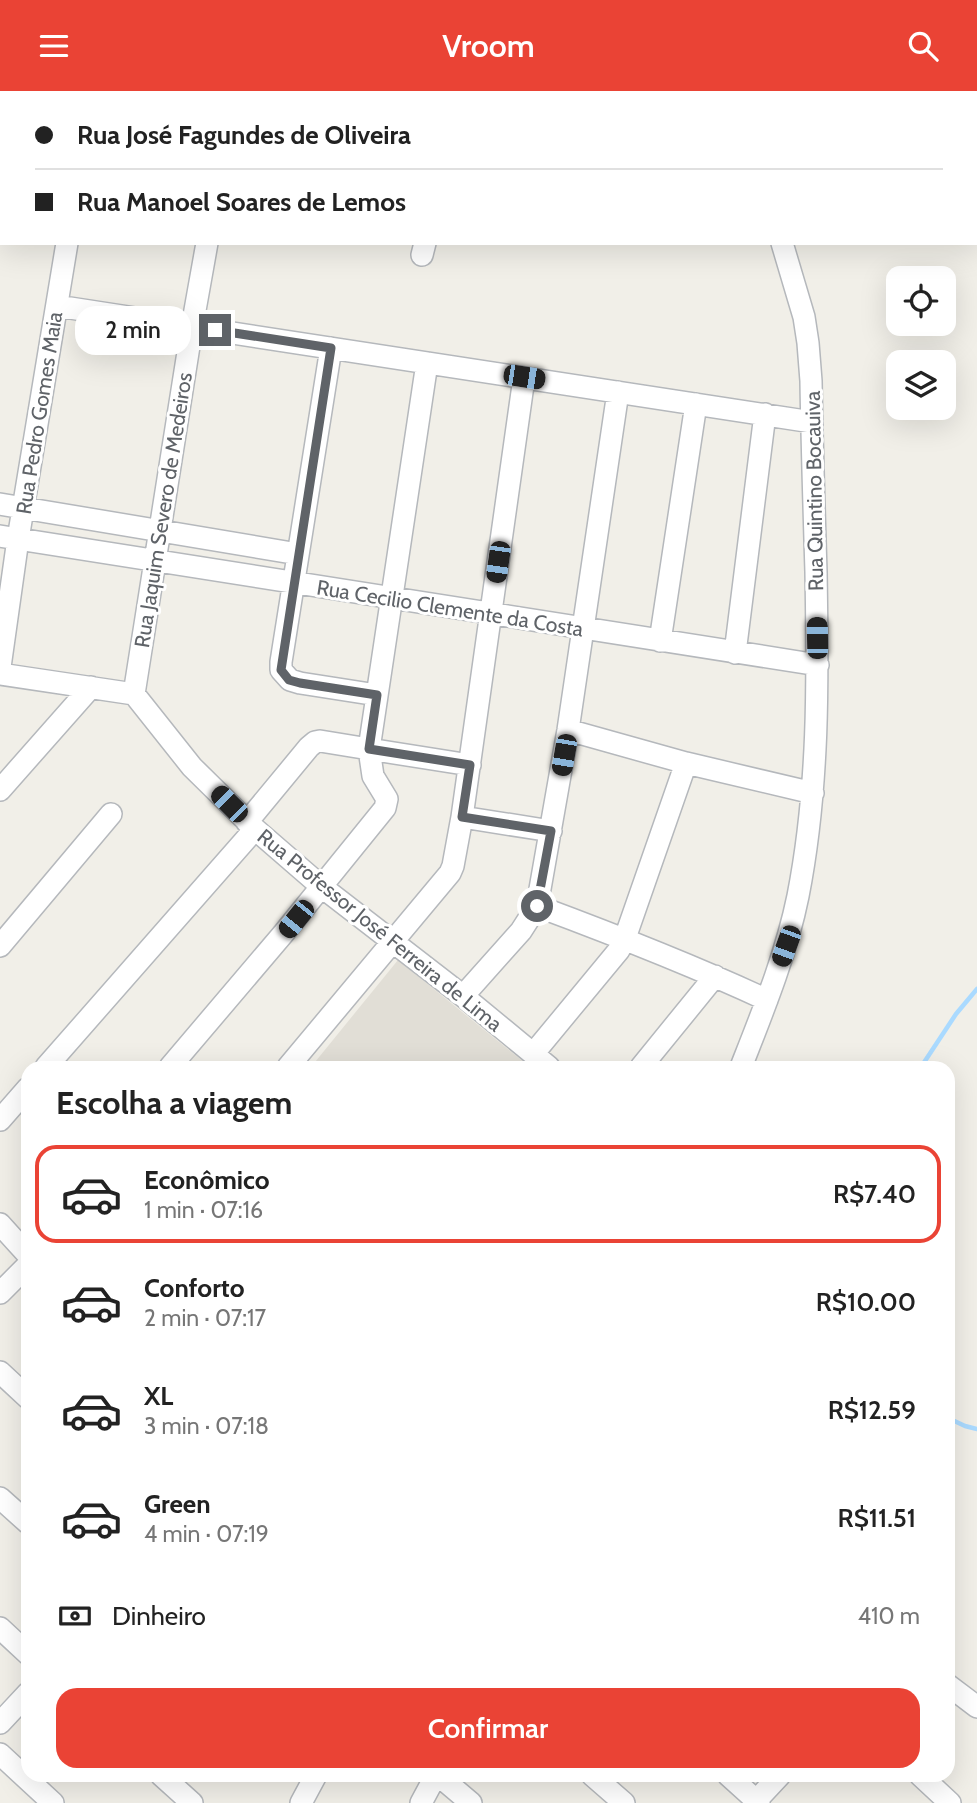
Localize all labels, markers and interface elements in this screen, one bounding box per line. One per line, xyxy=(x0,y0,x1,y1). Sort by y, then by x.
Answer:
text: Vroom xyxy=(442,26,535,65)
icon: menu xyxy=(35,27,73,65)
icon: search xyxy=(904,27,942,65)
text: Rua José Fagundes de Oliveira xyxy=(77,119,411,151)
text: Rua Manoel Soares de Lemos xyxy=(77,186,406,218)
map controls xyxy=(886,266,956,420)
button: locate xyxy=(886,266,956,336)
callout: 2 min xyxy=(75,306,190,355)
street label: Rua Pedro Gomes Maia xyxy=(11,310,67,516)
route end xyxy=(199,314,231,346)
text: 2 min xyxy=(105,316,161,344)
button: layers xyxy=(886,350,956,420)
car xyxy=(502,363,547,391)
street label: Rua Jaquim Severo de Medeiros xyxy=(129,370,197,649)
street label: Rua Quintino Bocauiva xyxy=(800,391,828,591)
car xyxy=(485,540,512,584)
street label: Rua Cecilio Clemente da Costa xyxy=(315,575,585,641)
car xyxy=(807,617,828,659)
car xyxy=(551,732,578,778)
car xyxy=(207,782,252,826)
street label: Rua Professor José Ferreira de Lima xyxy=(253,824,507,1036)
route start xyxy=(521,890,553,922)
car xyxy=(275,896,318,942)
car xyxy=(769,923,804,969)
text: Escolha a viagem xyxy=(56,1083,292,1122)
icon: car xyxy=(60,1163,123,1226)
text: Econômico xyxy=(144,1164,270,1196)
text: R$7.40 xyxy=(833,1178,916,1210)
text: 1 min · 07:16 xyxy=(144,1196,263,1224)
icon: car xyxy=(60,1271,123,1334)
text: Conforto xyxy=(144,1272,245,1304)
text: R$10.00 xyxy=(816,1286,916,1318)
text: 2 min · 07:17 xyxy=(144,1304,266,1332)
icon: car xyxy=(60,1379,123,1442)
text: XL xyxy=(144,1380,173,1412)
text: R$12.59 xyxy=(828,1394,916,1426)
text: 3 min · 07:18 xyxy=(144,1412,269,1440)
icon: car xyxy=(60,1487,123,1550)
text: Green xyxy=(144,1488,211,1520)
text: R$11.51 xyxy=(838,1502,916,1534)
text: 4 min · 07:19 xyxy=(144,1520,269,1548)
icon: cash xyxy=(56,1597,94,1635)
text: Dinheiro xyxy=(112,1600,206,1632)
text: 410 m xyxy=(858,1602,920,1630)
button: Confirmar xyxy=(56,1688,920,1768)

